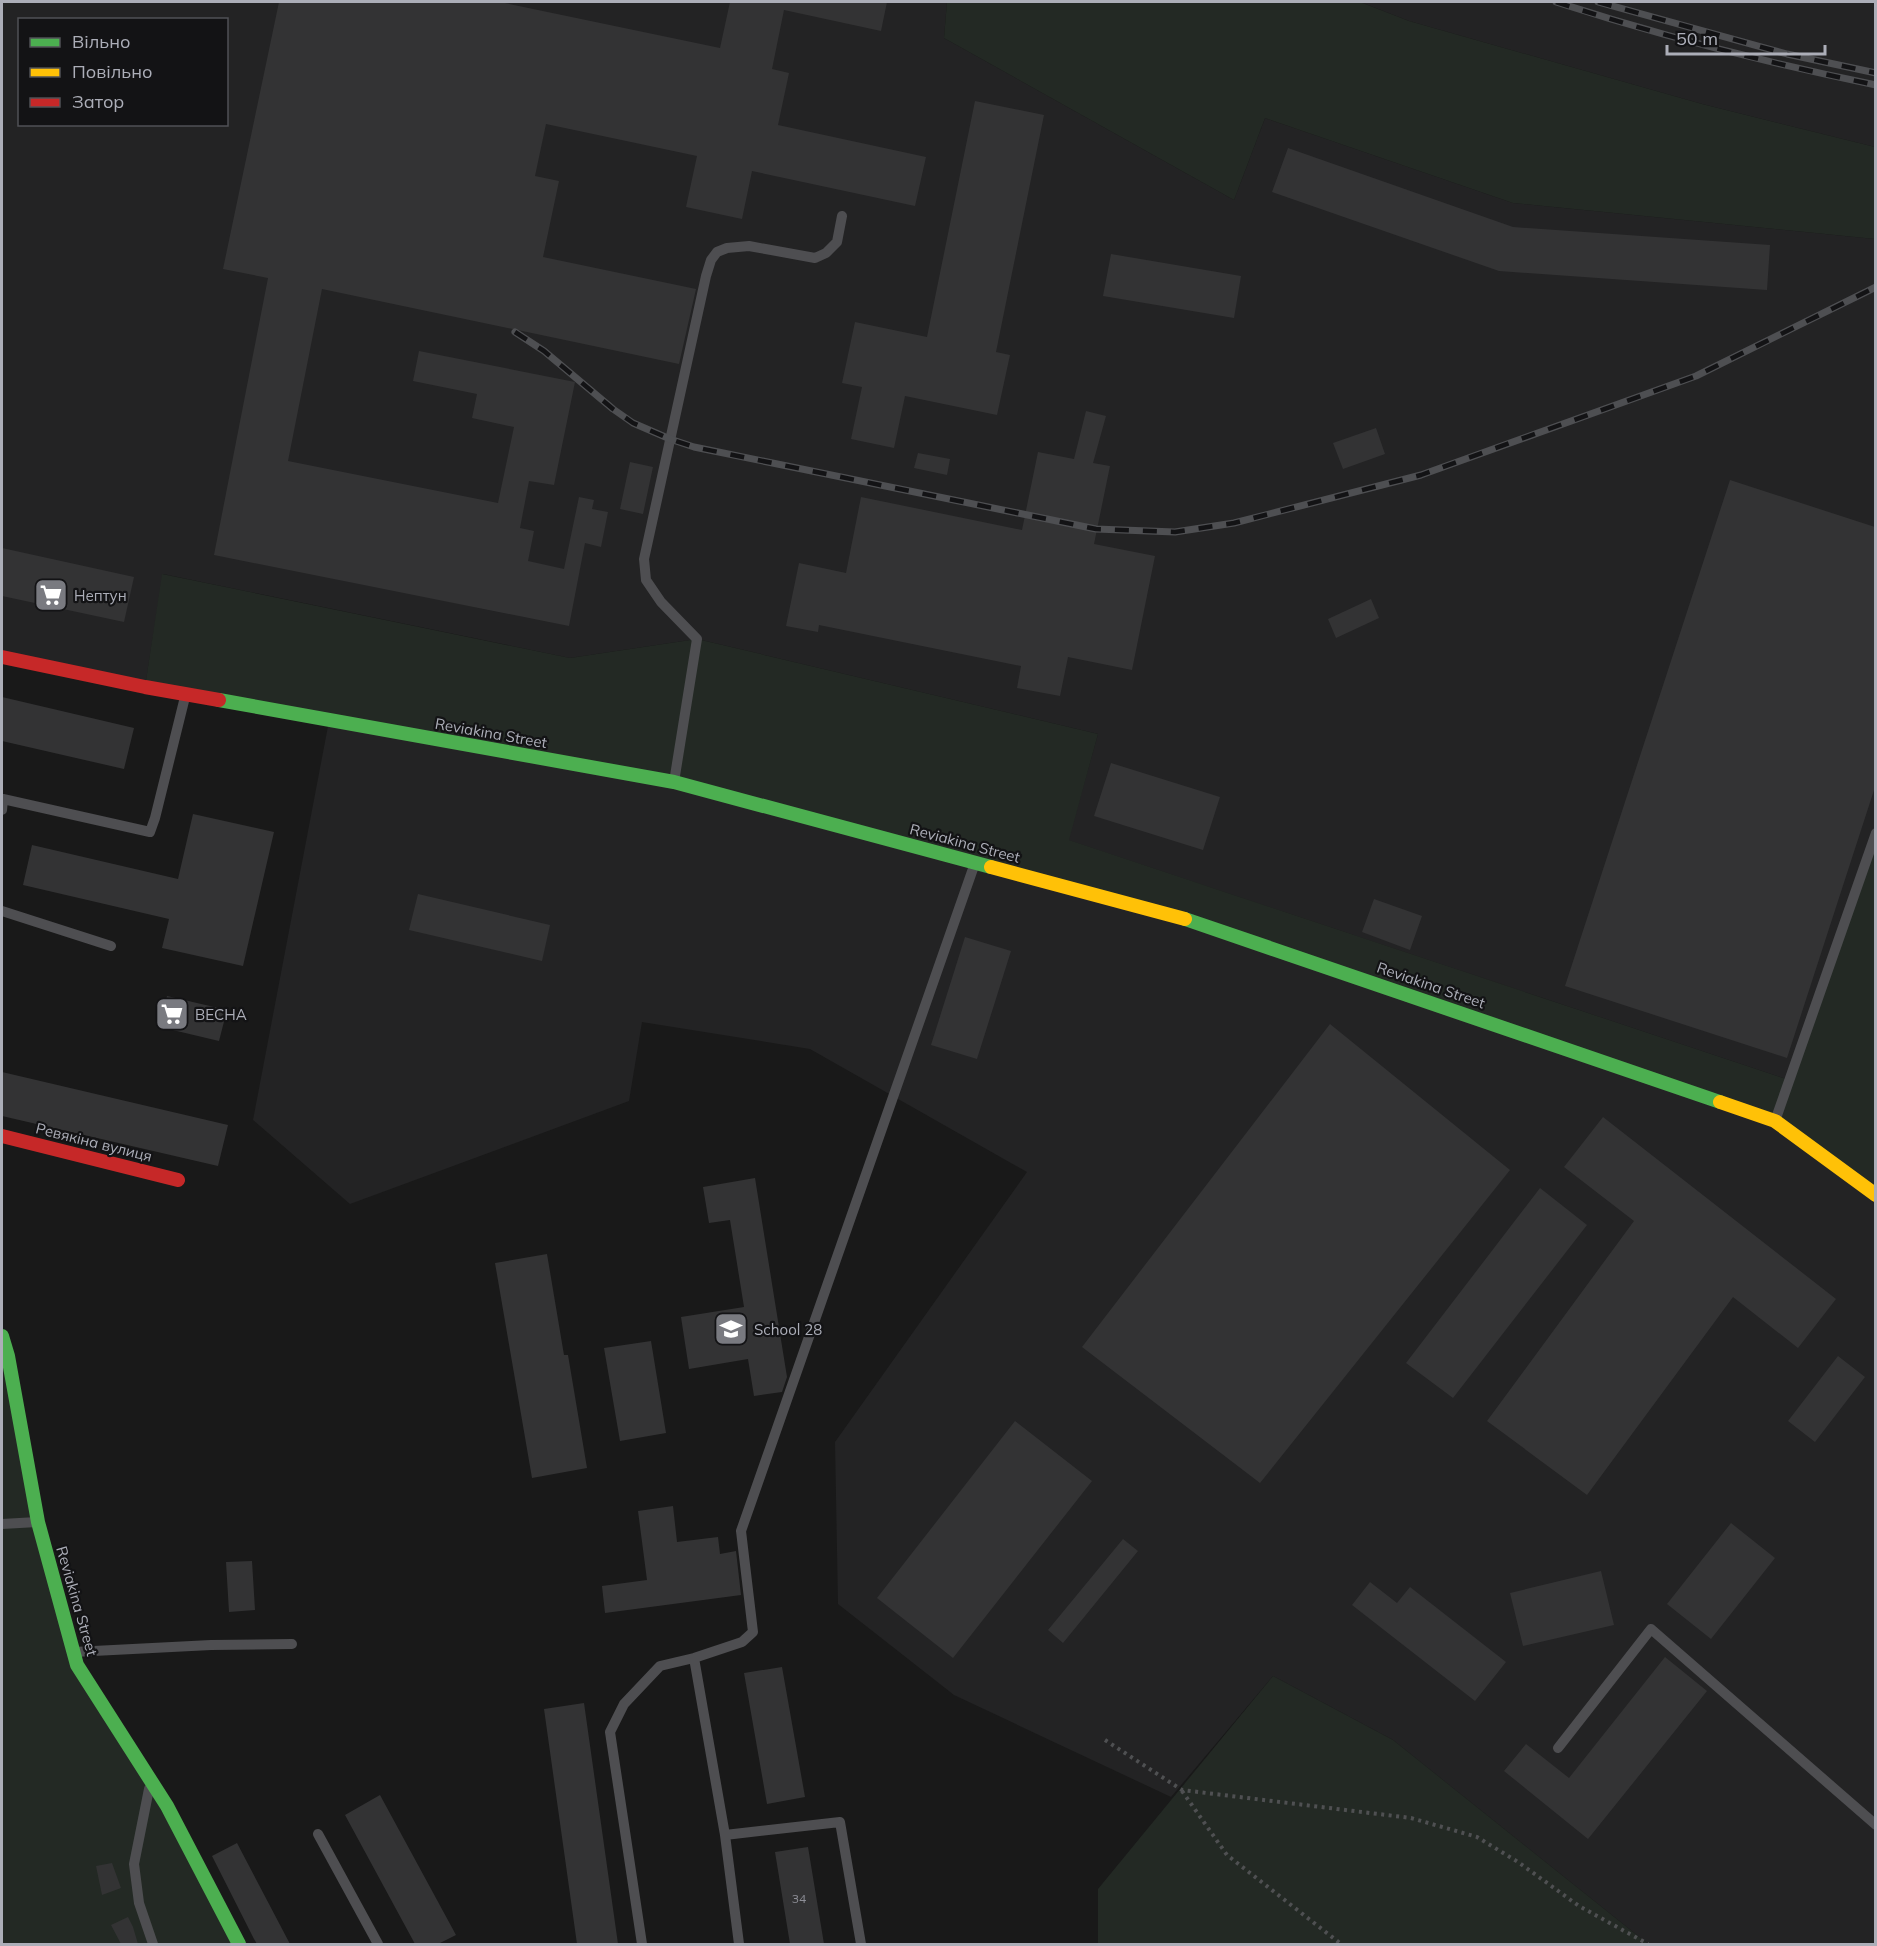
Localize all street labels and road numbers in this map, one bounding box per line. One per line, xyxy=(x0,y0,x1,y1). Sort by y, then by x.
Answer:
street label: Reviakina Street xyxy=(434,714,548,752)
street label: Reviakina Street xyxy=(908,819,1022,867)
street label: Reviakina Street xyxy=(1374,958,1488,1012)
street label: Ревякіна вулиця xyxy=(34,1118,154,1166)
street label: Reviakina Street xyxy=(52,1544,102,1658)

